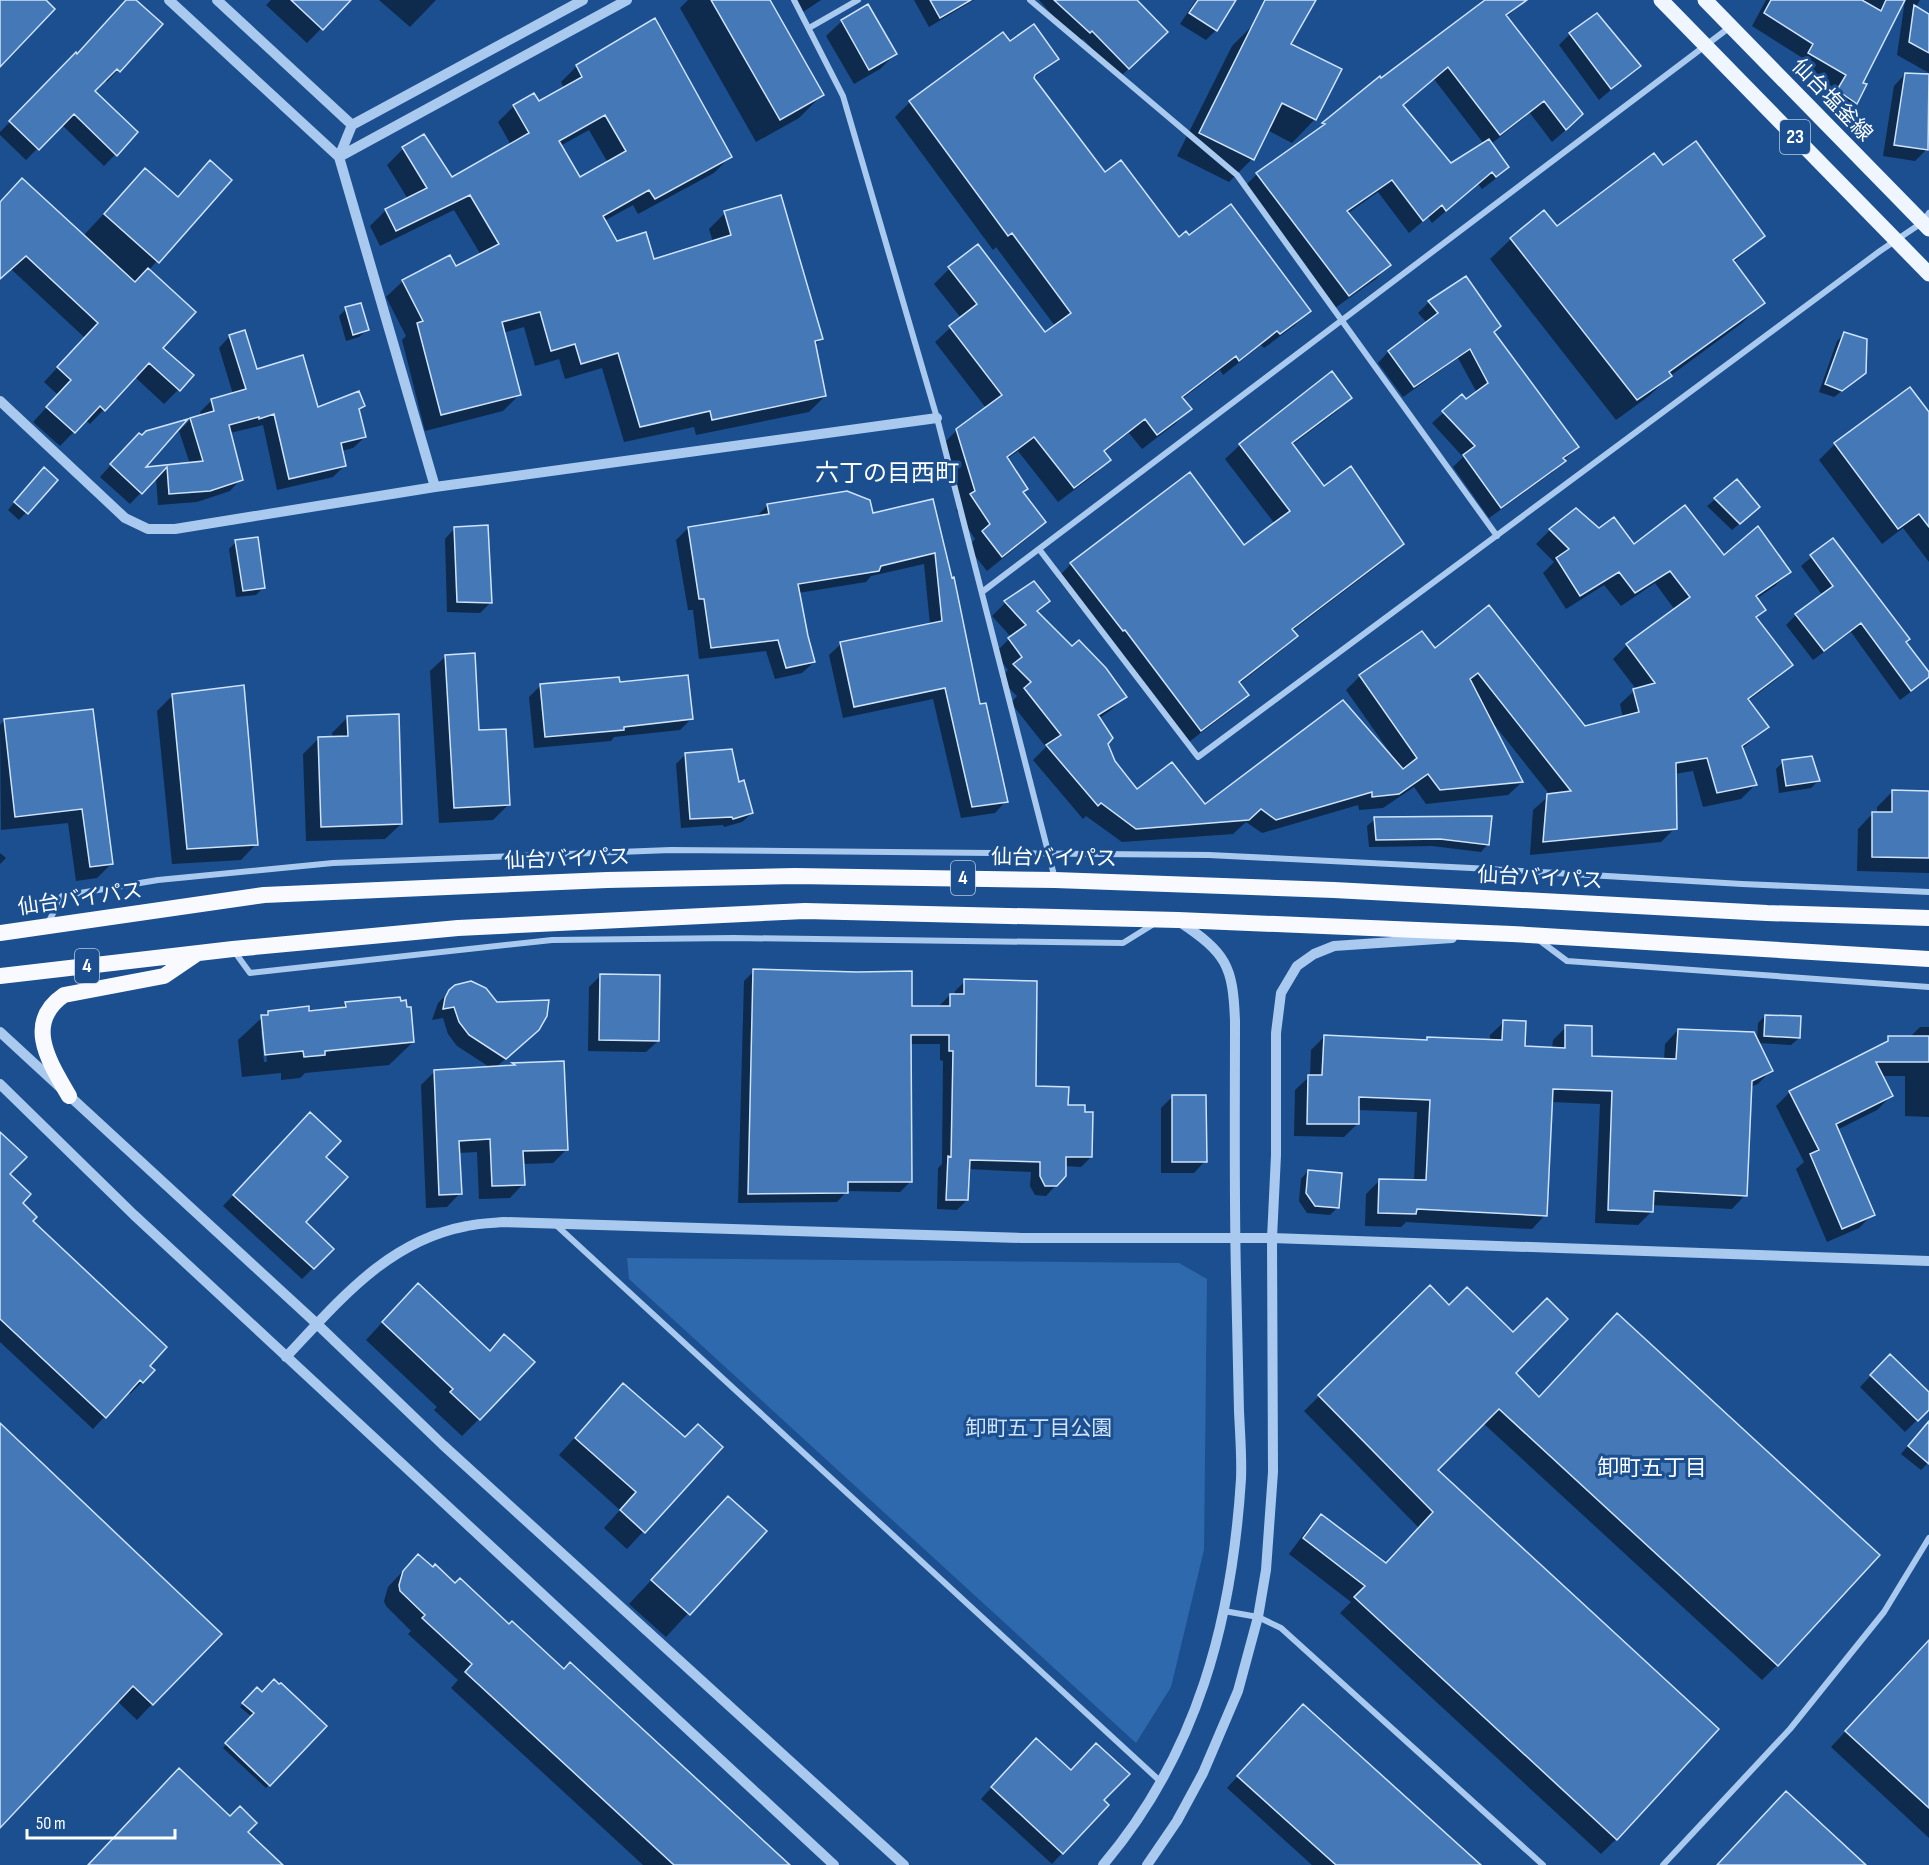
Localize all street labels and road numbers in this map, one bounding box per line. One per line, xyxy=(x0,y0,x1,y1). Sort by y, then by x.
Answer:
street label: 仙台塩釜線 xyxy=(1787,54,1877,146)
road number: 23 xyxy=(1780,120,1810,154)
street label: 仙台バイパス xyxy=(504,844,630,874)
street label: 仙台バイパス xyxy=(991,844,1117,872)
road number: 4 xyxy=(951,861,975,895)
street label: 仙台バイパス xyxy=(1477,862,1603,894)
street label: 仙台バイパス xyxy=(16,878,144,920)
road number: 4 xyxy=(75,949,99,983)

